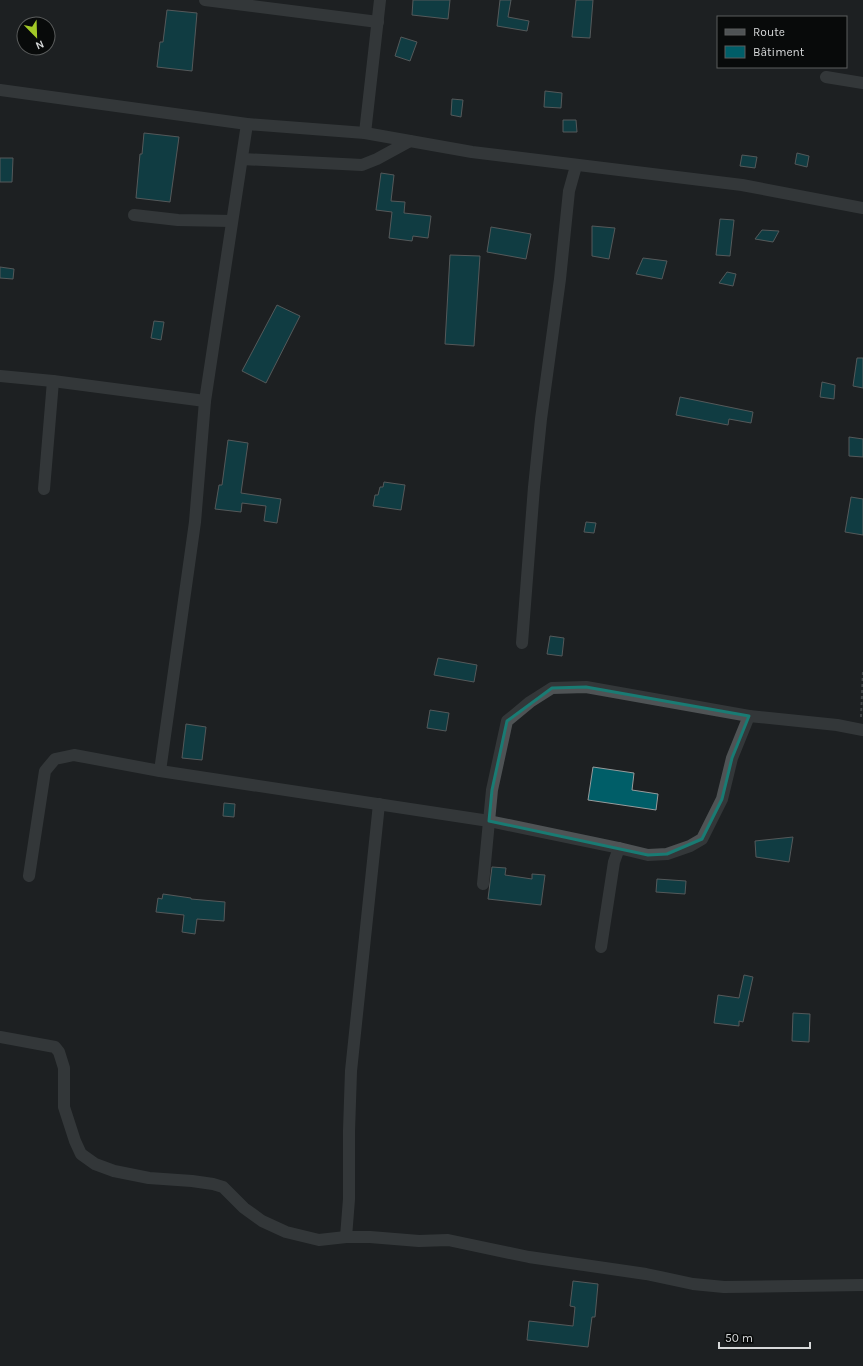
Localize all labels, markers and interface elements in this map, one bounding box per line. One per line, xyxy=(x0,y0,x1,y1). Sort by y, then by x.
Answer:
north arrow xyxy=(16,16,56,56)
legend xyxy=(717,16,847,68)
text: Route xyxy=(753,25,785,39)
text: N xyxy=(34,37,46,52)
text: Bâtiment xyxy=(753,45,805,59)
scale bar xyxy=(719,1324,810,1350)
text: 50 m xyxy=(725,1331,753,1345)

